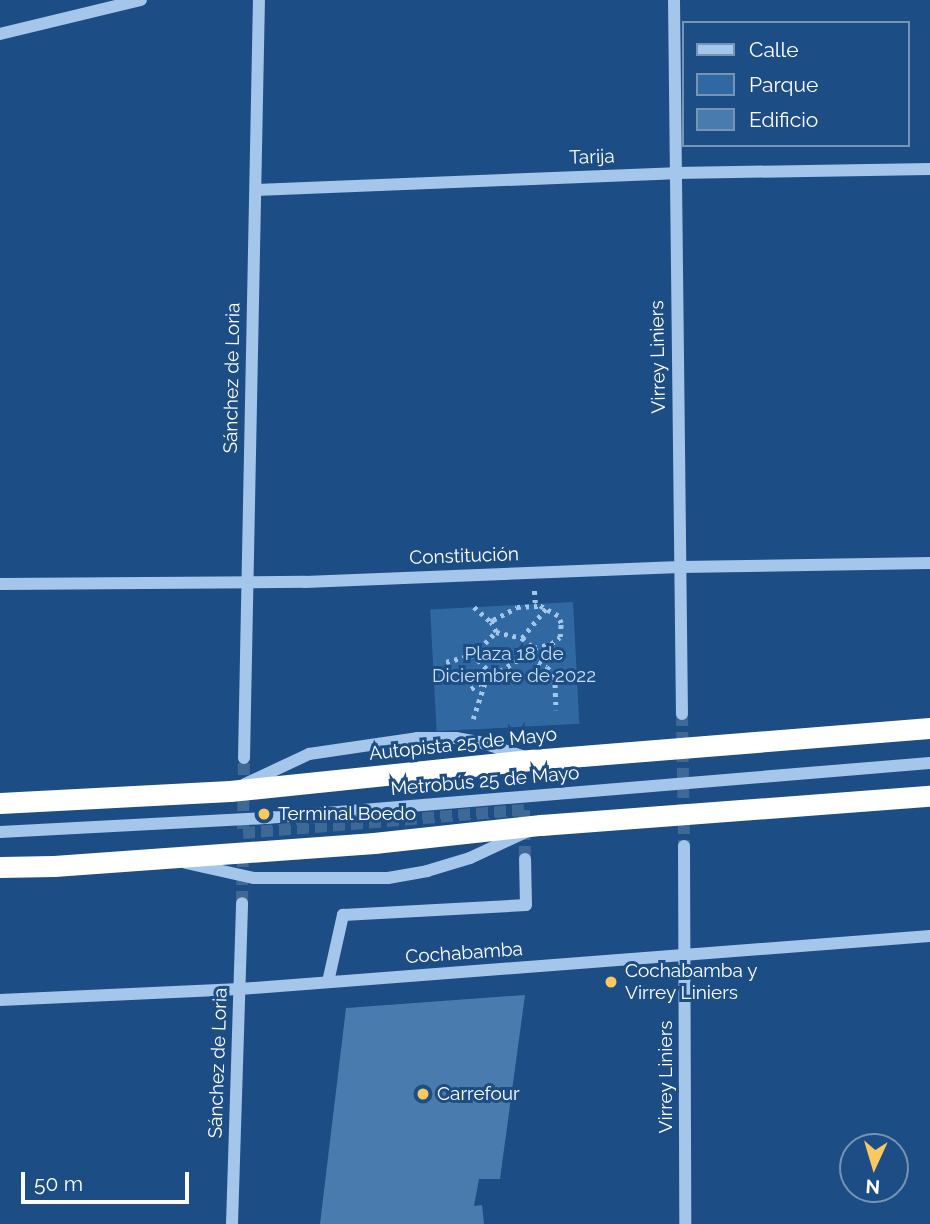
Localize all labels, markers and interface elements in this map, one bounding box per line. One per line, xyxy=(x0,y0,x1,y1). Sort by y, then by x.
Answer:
legend xyxy=(682,21,909,147)
text: Calle xyxy=(749,37,799,62)
text: Parque xyxy=(749,72,818,97)
text: Edificio xyxy=(749,107,818,132)
street label: Tarija xyxy=(569,145,615,169)
street label: Virrey Liniers xyxy=(646,300,670,414)
street label: Sánchez de Loria xyxy=(219,302,245,454)
street label: Constitución xyxy=(409,543,519,569)
park label: Plaza 18 de Diciembre de 2022 xyxy=(432,643,596,687)
street label: Autopista 25 de Mayo xyxy=(368,723,558,765)
street label: Metrobús 25 de Mayo xyxy=(390,761,580,801)
place label: Terminal Boedo xyxy=(278,803,417,825)
marker: Terminal Boedo xyxy=(256,806,272,822)
street label: Cochabamba xyxy=(404,938,524,968)
place label: Cochabamba y Virrey Liniers xyxy=(625,960,758,1004)
marker: Cochabamba y Virrey Liniers xyxy=(603,974,619,990)
street label: Sánchez de Loria xyxy=(204,987,232,1139)
street label: Virrey Liniers xyxy=(655,1020,677,1134)
place label: Carrefour xyxy=(437,1083,520,1105)
marker: Carrefour xyxy=(415,1086,431,1102)
north arrow xyxy=(839,1133,909,1203)
scale bar xyxy=(24,1158,192,1202)
text: 50 m xyxy=(34,1171,83,1196)
text: N xyxy=(865,1175,881,1198)

